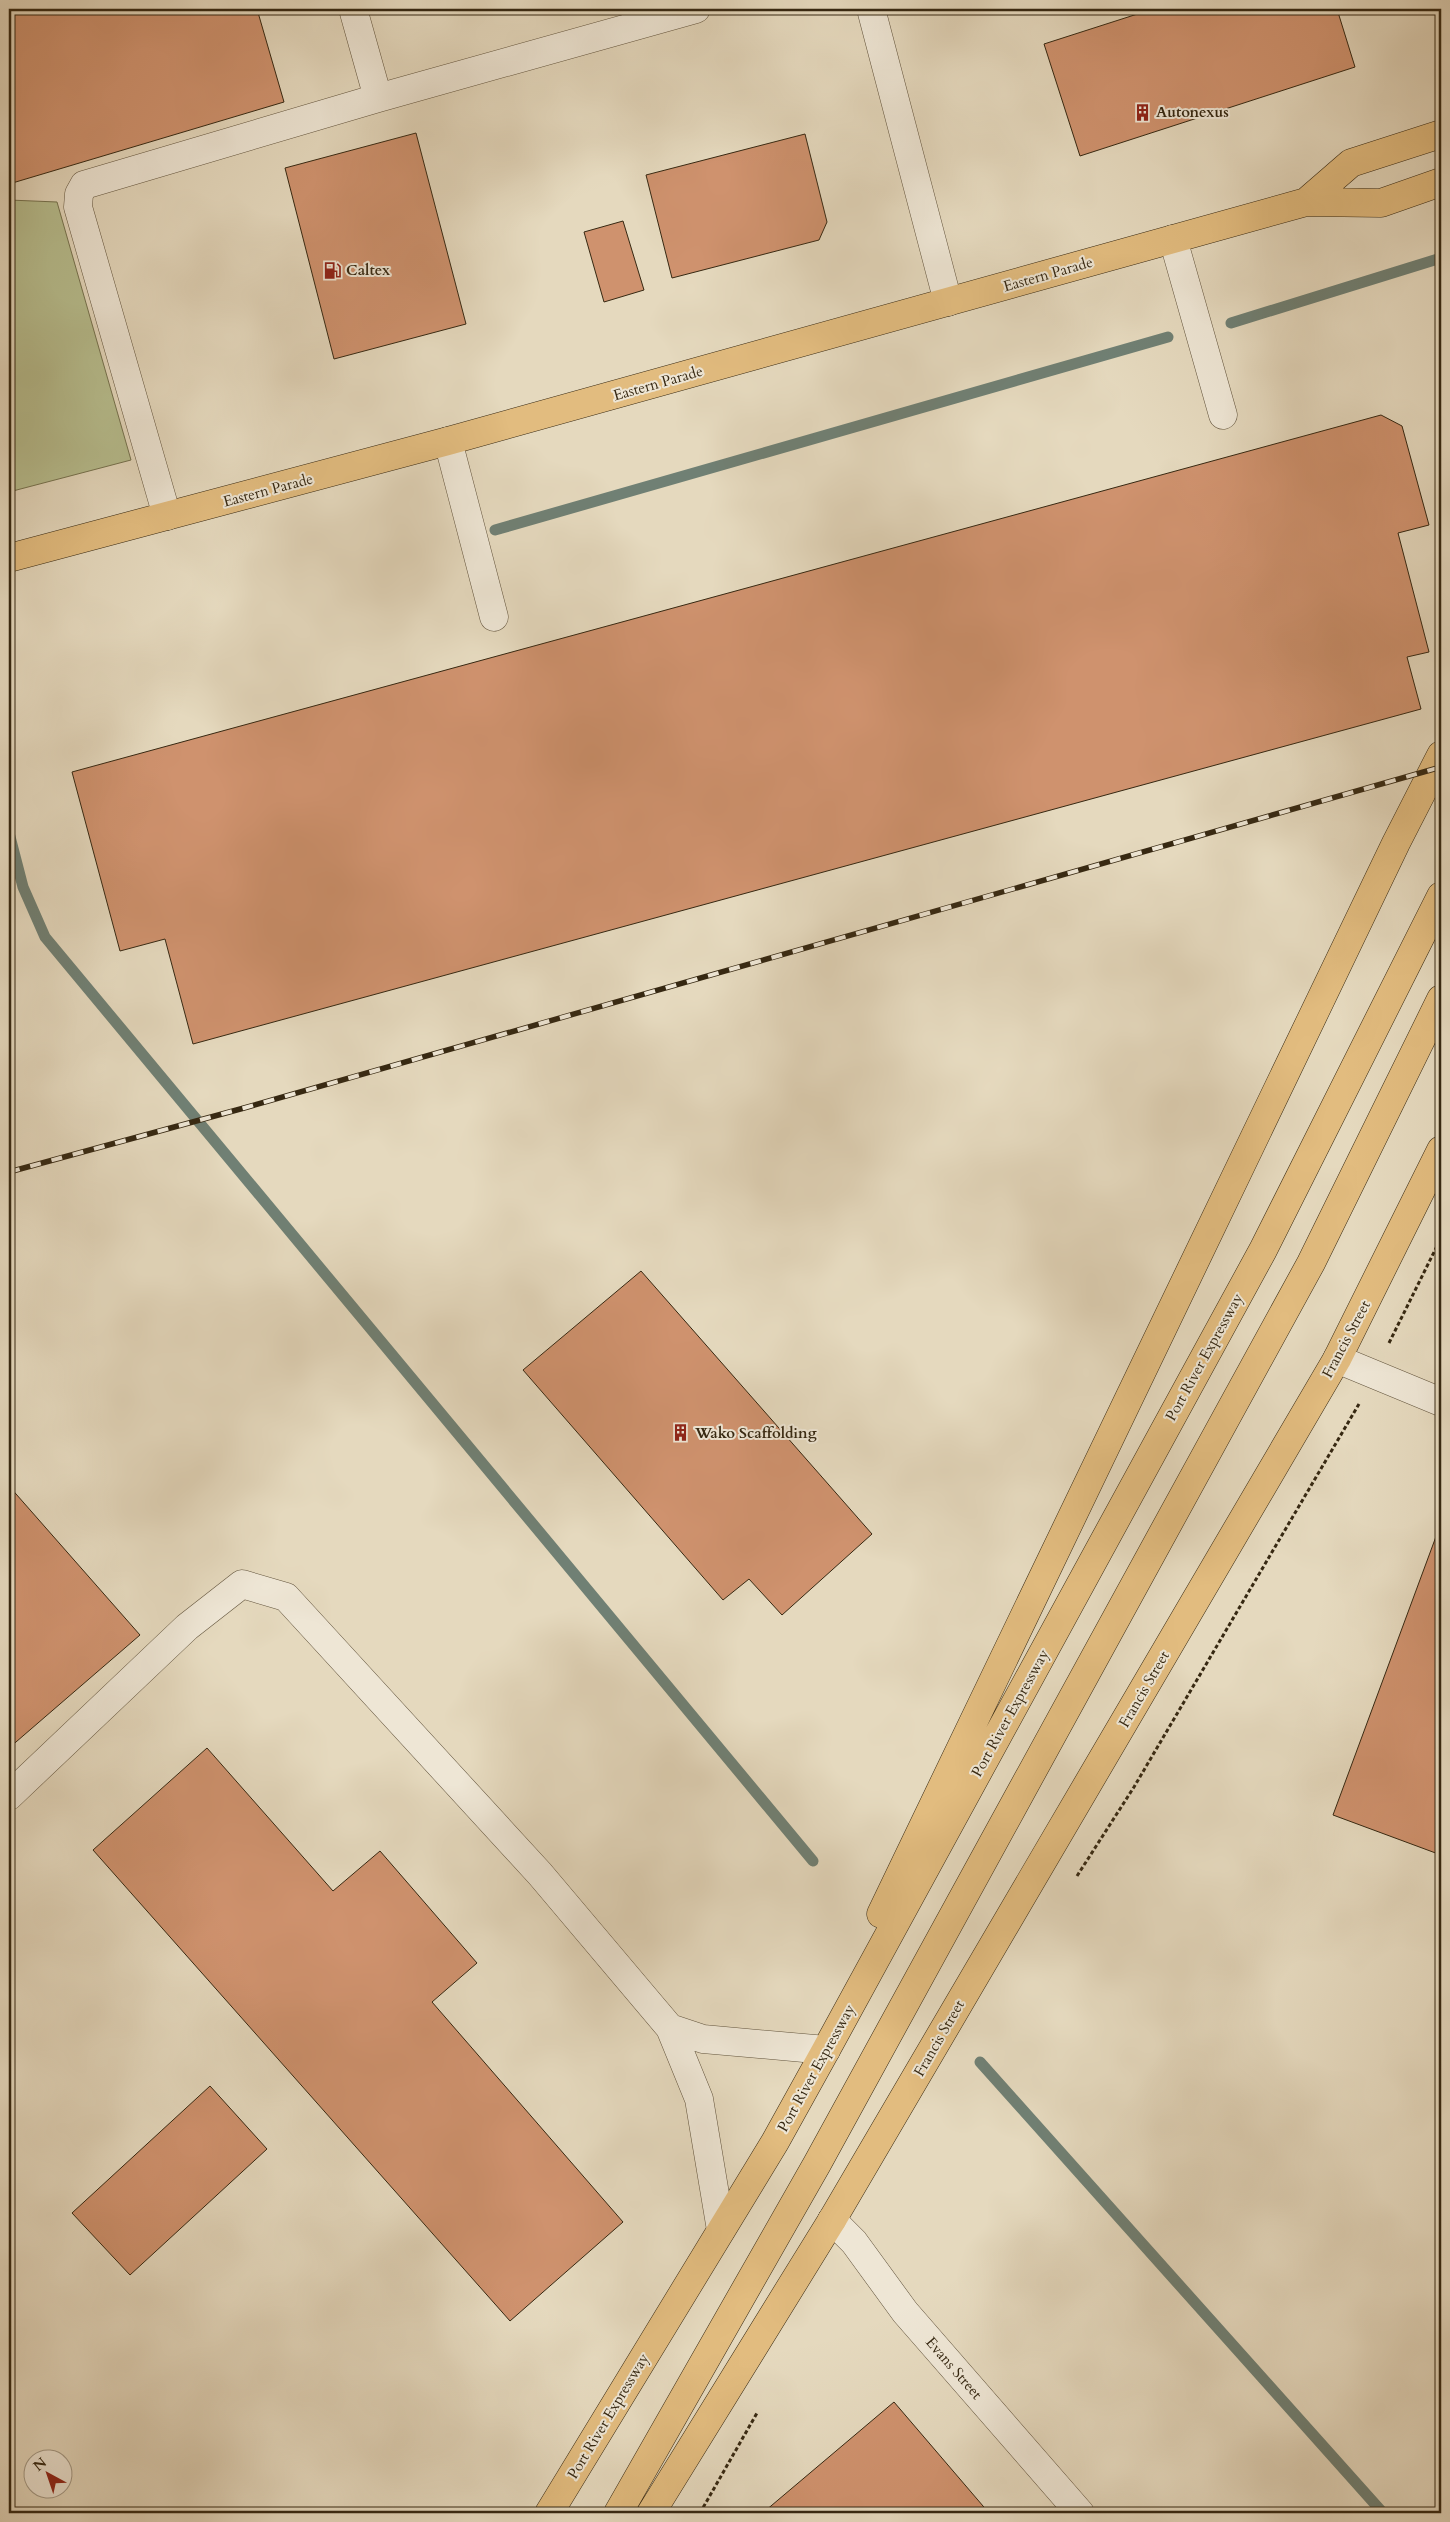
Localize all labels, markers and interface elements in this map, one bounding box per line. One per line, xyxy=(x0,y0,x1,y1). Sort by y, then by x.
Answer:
building icon: Autonexus xyxy=(1132,102,1152,122)
place label: Autonexus xyxy=(1156,102,1229,122)
street label: Eastern Parade xyxy=(1001,252,1095,296)
fuel station icon: Caltex xyxy=(322,260,342,280)
place label: Caltex xyxy=(346,260,390,280)
street label: Eastern Parade xyxy=(611,361,705,405)
street label: Eastern Parade xyxy=(221,468,315,512)
street label: Port River Expressway xyxy=(1161,1289,1247,1424)
street label: Francis Street xyxy=(1317,1296,1375,1381)
building icon: Wako Scaffolding xyxy=(671,1423,691,1443)
place label: Wako Scaffolding xyxy=(694,1423,817,1443)
street label: Port River Expressway xyxy=(967,1645,1053,1780)
street label: Francis Street xyxy=(1114,1647,1174,1731)
street label: Francis Street xyxy=(909,1996,969,2080)
street label: Port River Expressway xyxy=(773,2000,859,2135)
street label: Evans Street xyxy=(921,2332,987,2404)
street label: Port River Expressway xyxy=(563,2349,653,2483)
north arrow xyxy=(22,2450,72,2500)
text: N xyxy=(29,2453,51,2476)

